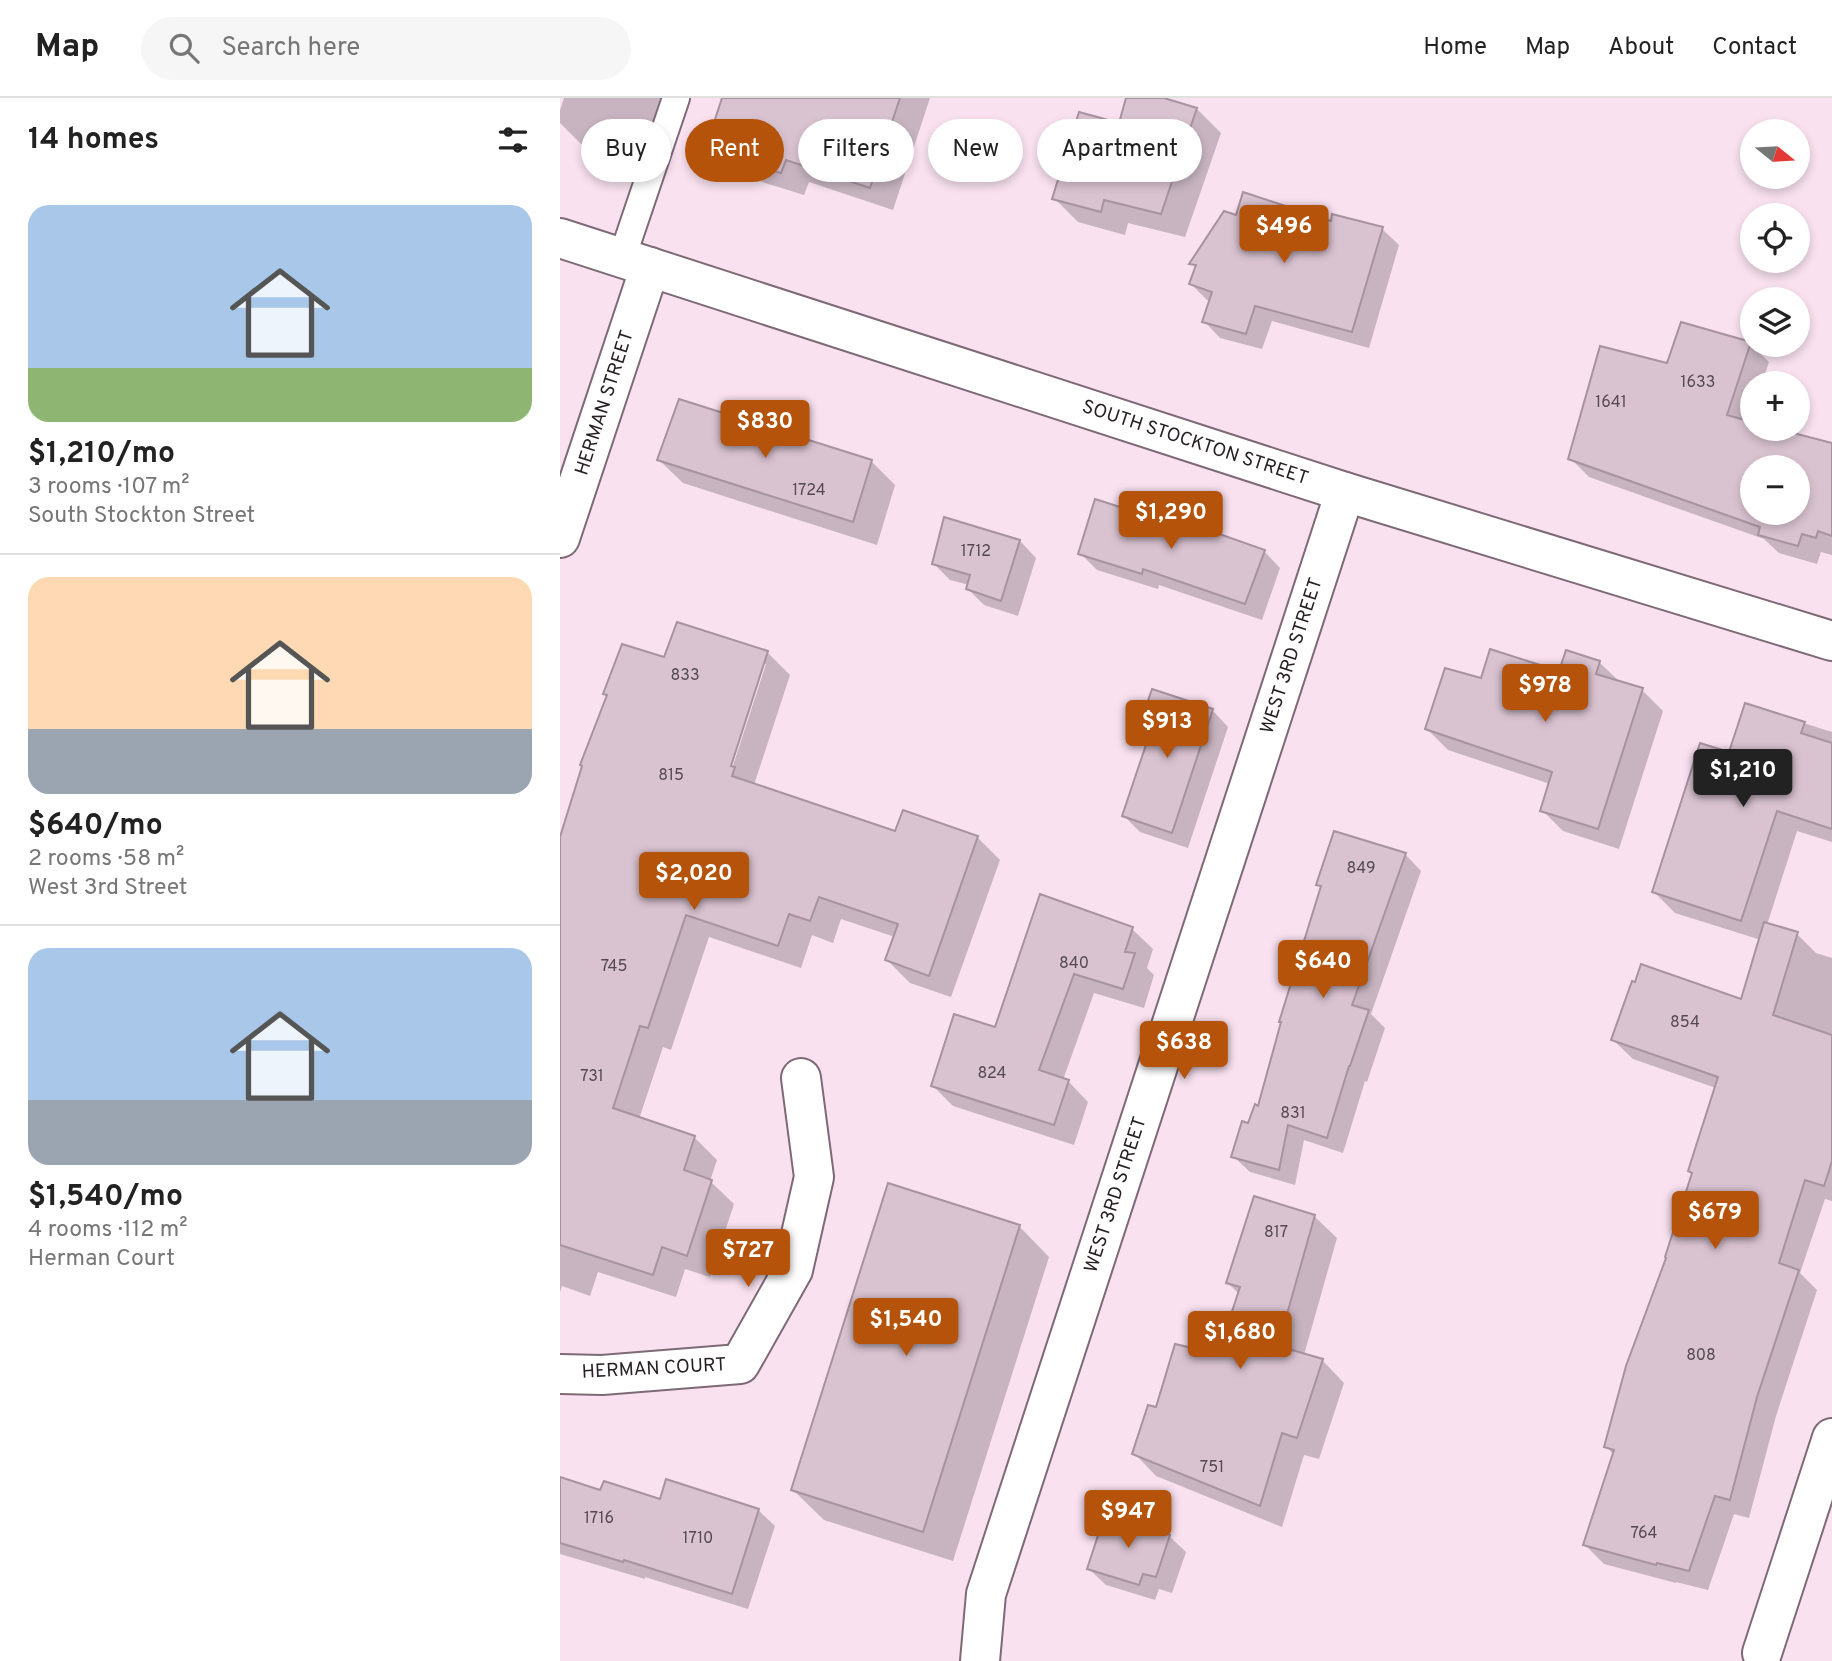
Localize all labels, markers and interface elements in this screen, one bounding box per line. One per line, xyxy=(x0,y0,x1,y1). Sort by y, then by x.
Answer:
search box xyxy=(141,17,631,80)
text: Map xyxy=(35,27,99,69)
icon: search xyxy=(165,29,203,67)
text: Search here xyxy=(221,32,360,65)
text: Home xyxy=(1423,33,1487,63)
text: Map xyxy=(1525,33,1570,63)
text: About xyxy=(1608,33,1674,63)
text: Contact xyxy=(1712,33,1797,63)
chip: Buy xyxy=(581,119,671,182)
chip: Rent xyxy=(685,119,784,182)
chip: Filters xyxy=(798,119,914,182)
chip: New xyxy=(928,119,1023,182)
chip: Apartment xyxy=(1037,119,1202,182)
north arrow xyxy=(1740,119,1810,189)
map controls xyxy=(1740,119,1810,525)
icon: filters xyxy=(494,121,532,159)
text: 14 homes xyxy=(28,122,159,159)
button: locate xyxy=(1740,203,1810,273)
pin: $496 xyxy=(1243,206,1325,265)
text: $496 xyxy=(1256,213,1312,242)
icon: home xyxy=(217,250,343,376)
button: layers xyxy=(1740,287,1810,357)
street label: HERMAN STREET xyxy=(570,328,640,478)
button: + xyxy=(1740,371,1810,441)
house number: 1633 xyxy=(1681,373,1715,393)
house number: 1641 xyxy=(1595,393,1627,413)
street label: SOUTH STOCKTON STREET xyxy=(1079,395,1311,491)
pin: $830 xyxy=(724,400,806,460)
text: $830 xyxy=(737,408,793,437)
text: $1,210/mo xyxy=(28,436,175,473)
button: − xyxy=(1740,455,1810,525)
text: 3 rooms · 107 m² xyxy=(28,473,190,502)
house number: 1724 xyxy=(792,481,826,501)
pin: $1,290 xyxy=(1114,491,1228,551)
text: $1,290 xyxy=(1135,499,1207,528)
text: South Stockton Street xyxy=(28,502,255,531)
house number: 1712 xyxy=(961,542,991,562)
street label: WEST 3RD STREET xyxy=(1255,575,1329,737)
icon: home xyxy=(217,622,343,748)
pin: $978 xyxy=(1504,664,1586,724)
house number: 833 xyxy=(670,666,700,686)
text: $978 xyxy=(1518,672,1572,701)
pin: $913 xyxy=(1126,700,1208,760)
text: $913 xyxy=(1141,708,1193,737)
pin: $1,210 xyxy=(1686,750,1800,809)
text: $1,210 xyxy=(1709,757,1777,786)
house number: 815 xyxy=(658,766,684,786)
text: $640/mo xyxy=(28,808,163,845)
text: 2 rooms · 58 m² xyxy=(28,845,184,874)
pin: $2,020 xyxy=(637,852,751,912)
house number: 849 xyxy=(1346,859,1376,879)
text: $2,020 xyxy=(655,860,733,889)
text: West 3rd Street xyxy=(28,874,188,903)
pin: $640 xyxy=(1282,940,1364,1000)
text: $640 xyxy=(1294,948,1352,977)
house number: 840 xyxy=(1059,954,1089,974)
house number: 745 xyxy=(601,957,627,977)
icon: home xyxy=(217,993,343,1119)
house number: 854 xyxy=(1670,1013,1700,1033)
pin: $638 xyxy=(1143,1021,1225,1081)
text: $638 xyxy=(1156,1029,1212,1058)
house number: 824 xyxy=(977,1064,1007,1084)
house number: 731 xyxy=(580,1067,604,1087)
house number: 831 xyxy=(1280,1104,1306,1124)
street label: WEST 3RD STREET xyxy=(1079,1114,1153,1276)
text: $1,540/mo xyxy=(28,1179,183,1216)
pin: $679 xyxy=(1674,1192,1756,1251)
text: $679 xyxy=(1688,1199,1742,1228)
text: 4 rooms · 112 m² xyxy=(28,1216,188,1245)
house number: 817 xyxy=(1264,1223,1288,1243)
pin: $727 xyxy=(707,1230,789,1289)
text: $727 xyxy=(722,1237,774,1266)
text: Herman Court xyxy=(28,1245,175,1274)
pin: $1,540 xyxy=(849,1298,963,1358)
text: $1,540 xyxy=(869,1306,943,1335)
pin: $1,680 xyxy=(1183,1312,1297,1371)
text: $1,680 xyxy=(1204,1319,1276,1348)
house number: 808 xyxy=(1686,1346,1716,1366)
street label: HERMAN COURT xyxy=(581,1353,727,1385)
house number: 751 xyxy=(1200,1458,1224,1478)
pin: $947 xyxy=(1087,1490,1169,1550)
text: $947 xyxy=(1100,1498,1156,1527)
house number: 1716 xyxy=(584,1509,614,1529)
house number: 764 xyxy=(1630,1524,1658,1544)
house number: 1710 xyxy=(683,1529,713,1549)

